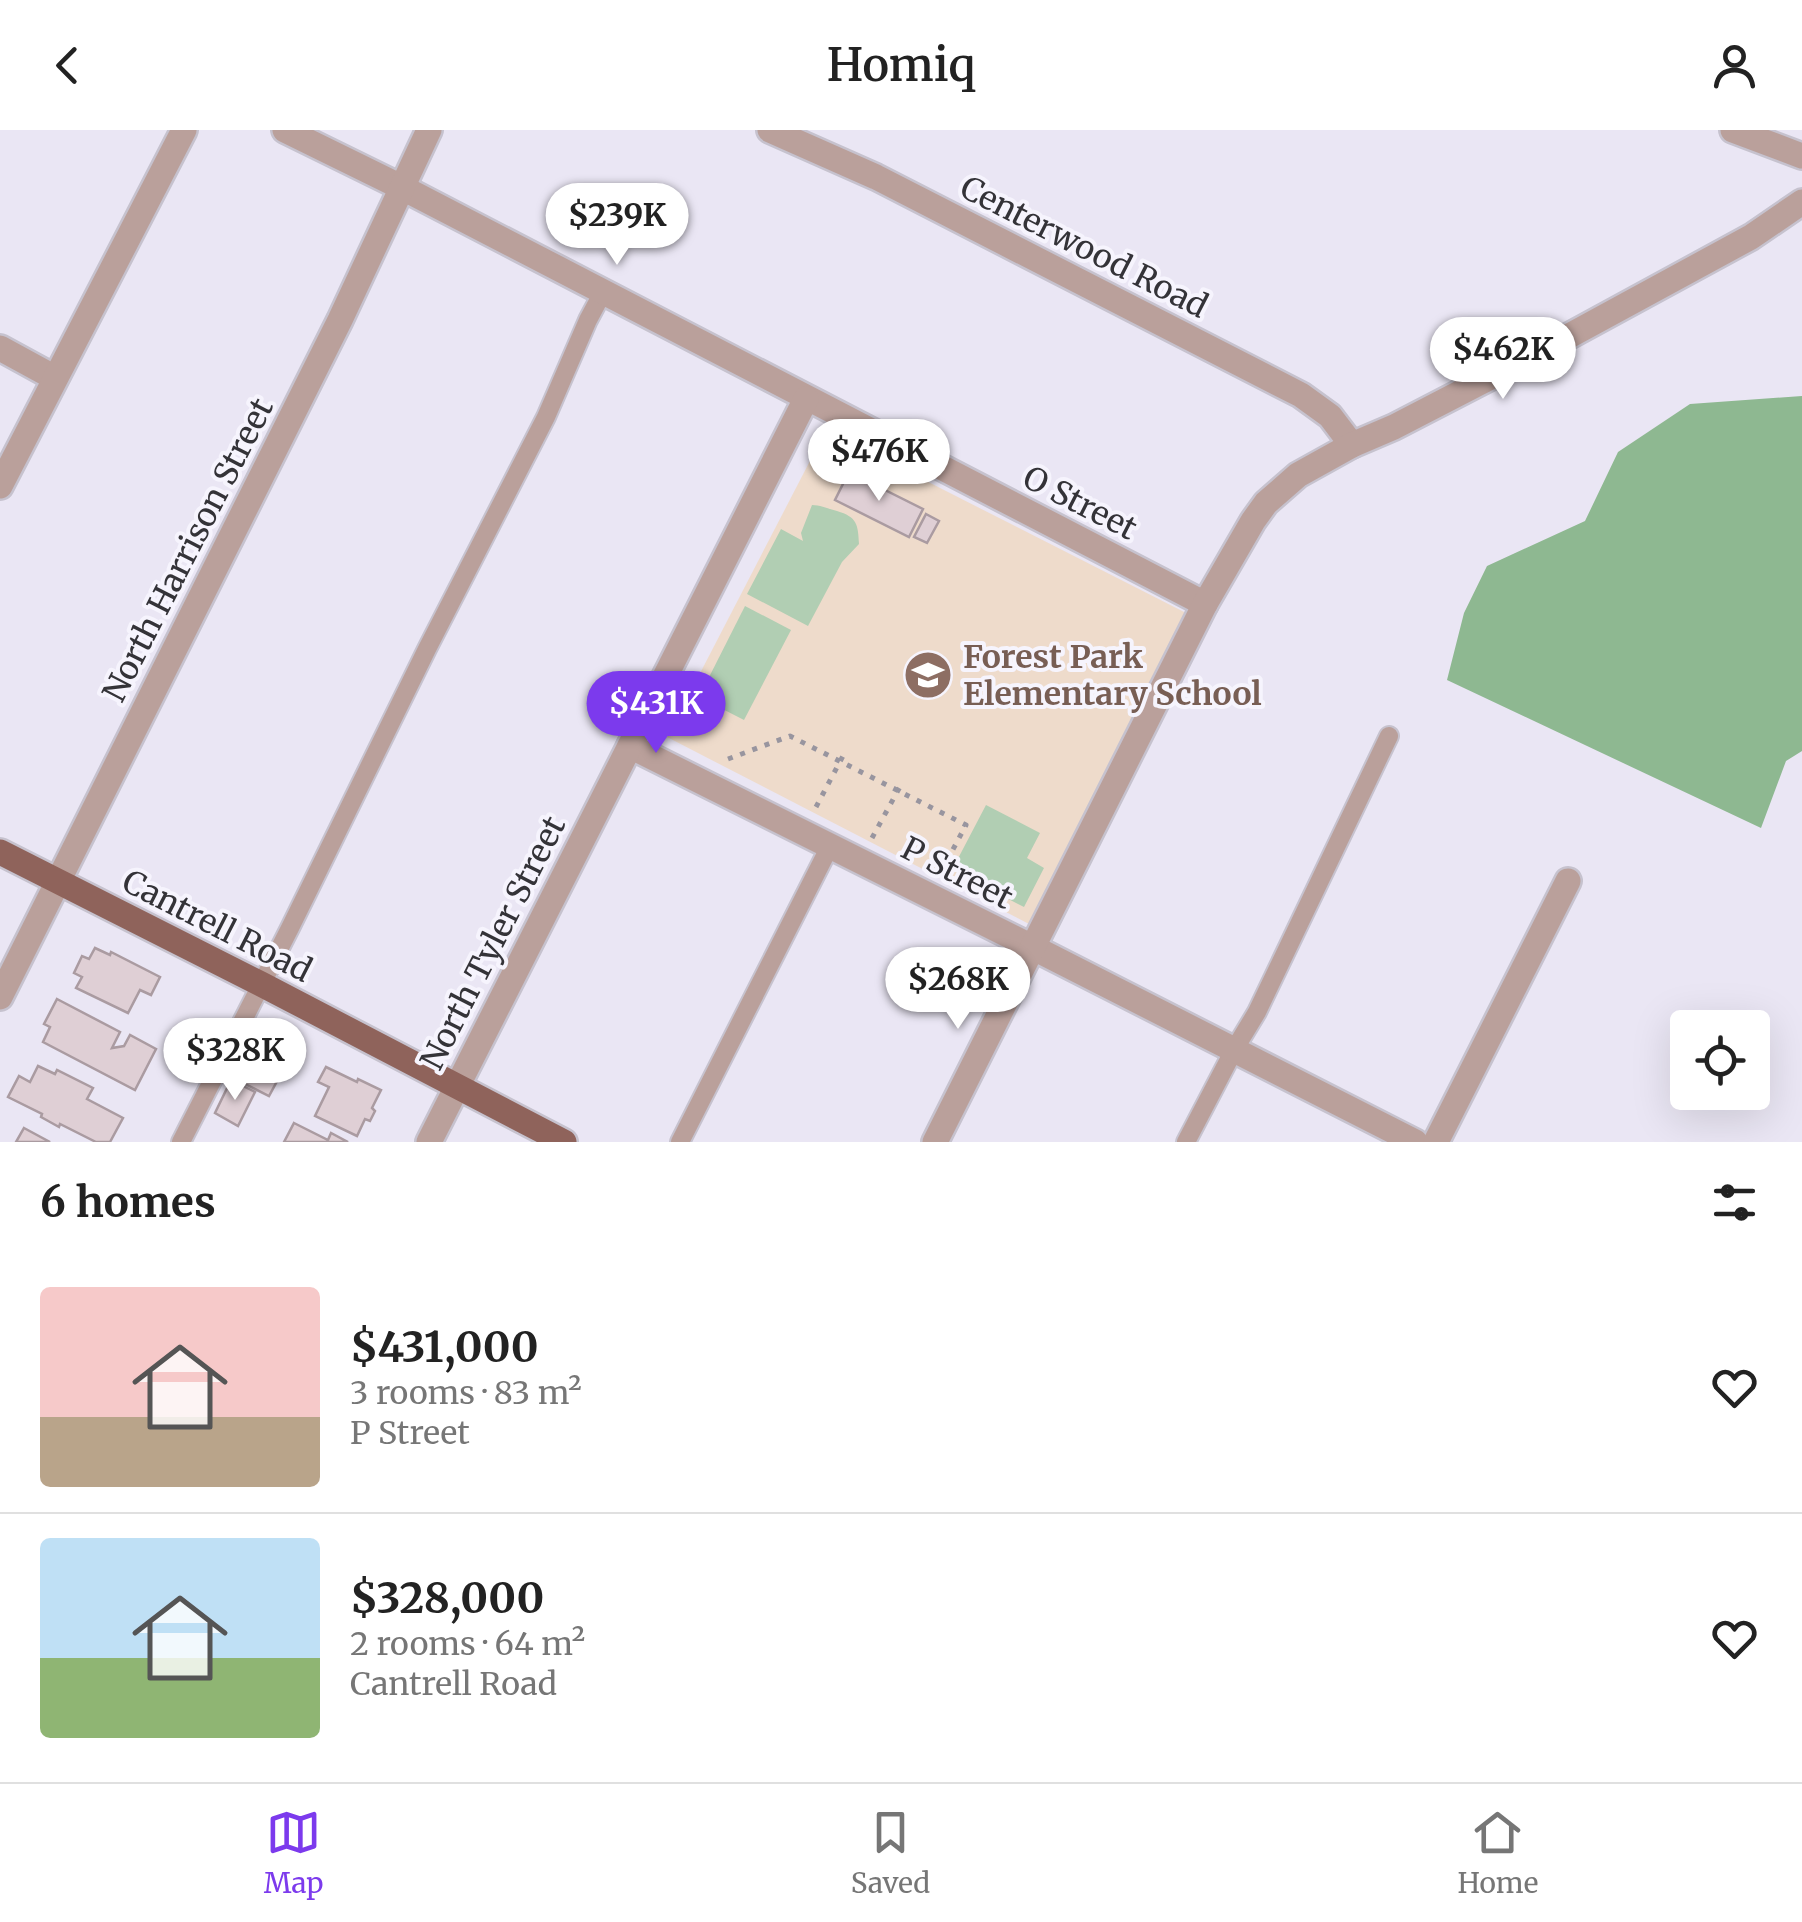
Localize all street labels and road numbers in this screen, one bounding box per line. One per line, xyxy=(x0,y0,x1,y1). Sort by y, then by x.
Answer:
street label: Centerwood Road xyxy=(954,167,1214,327)
street label: North Harrison Street xyxy=(94,391,282,708)
street label: O Street xyxy=(1016,457,1144,549)
street label: North Tyler Street xyxy=(412,809,574,1076)
street label: P Street xyxy=(895,828,1020,918)
street label: Cantrell Road xyxy=(116,861,318,991)

